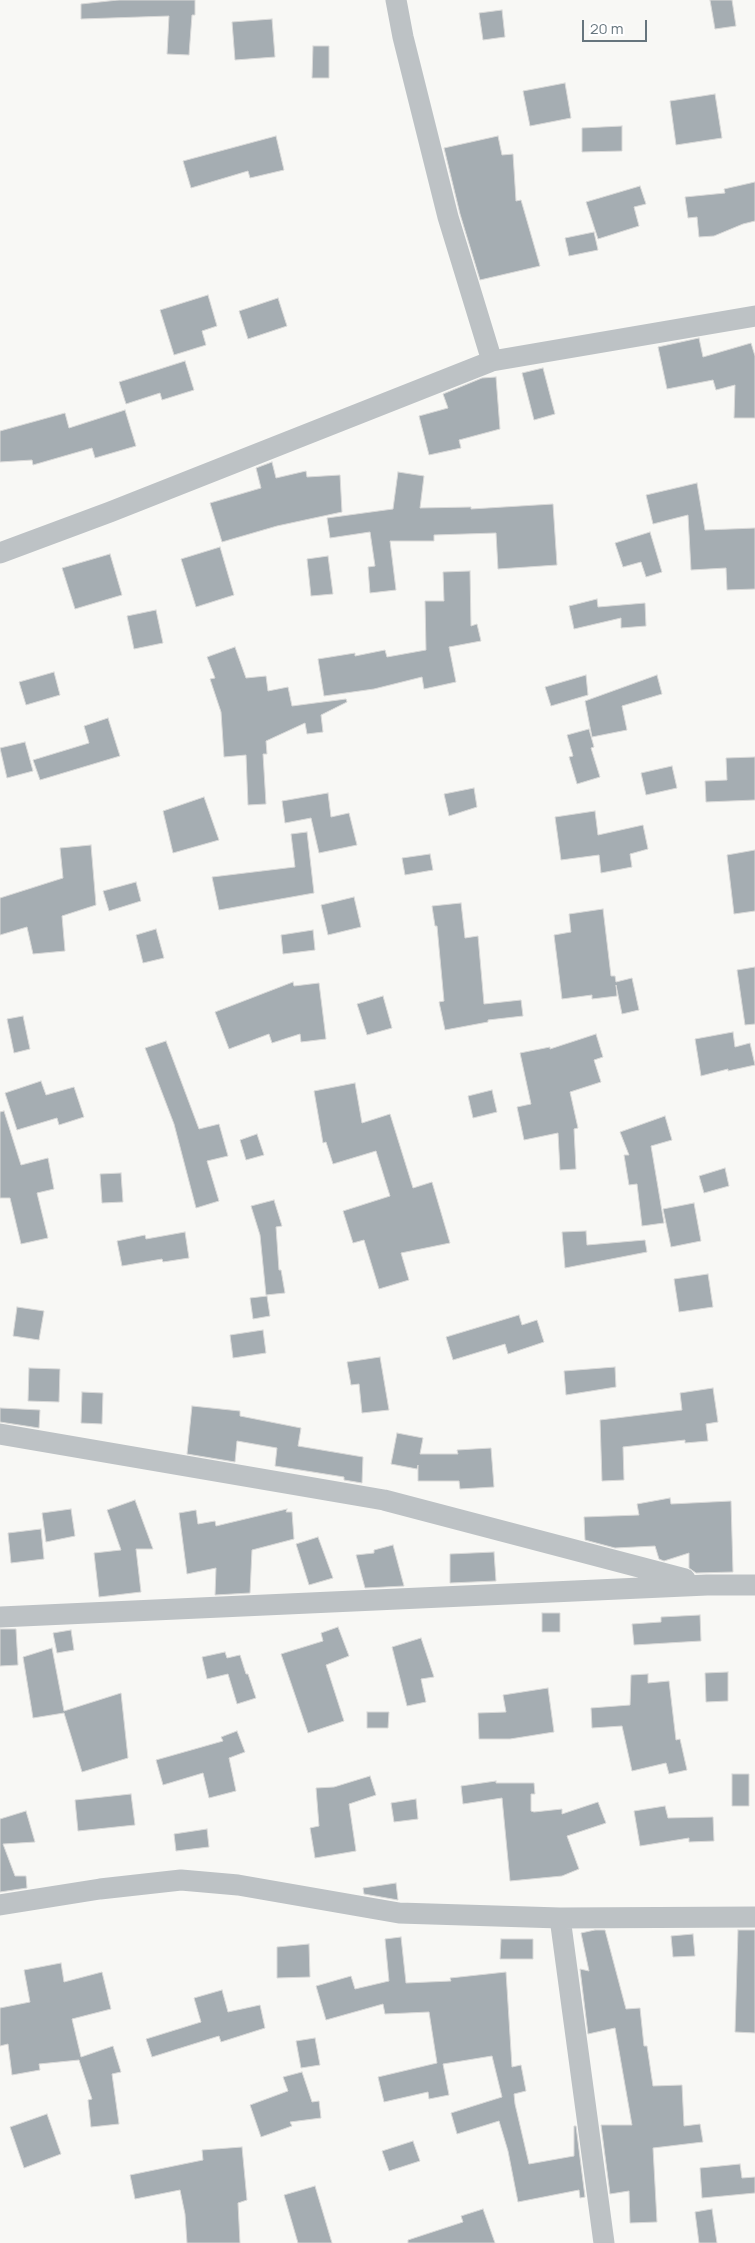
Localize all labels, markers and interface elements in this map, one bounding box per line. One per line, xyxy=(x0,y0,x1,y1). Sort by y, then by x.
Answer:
scale bar xyxy=(585,10,650,42)
text: 20 m xyxy=(590,18,623,39)

